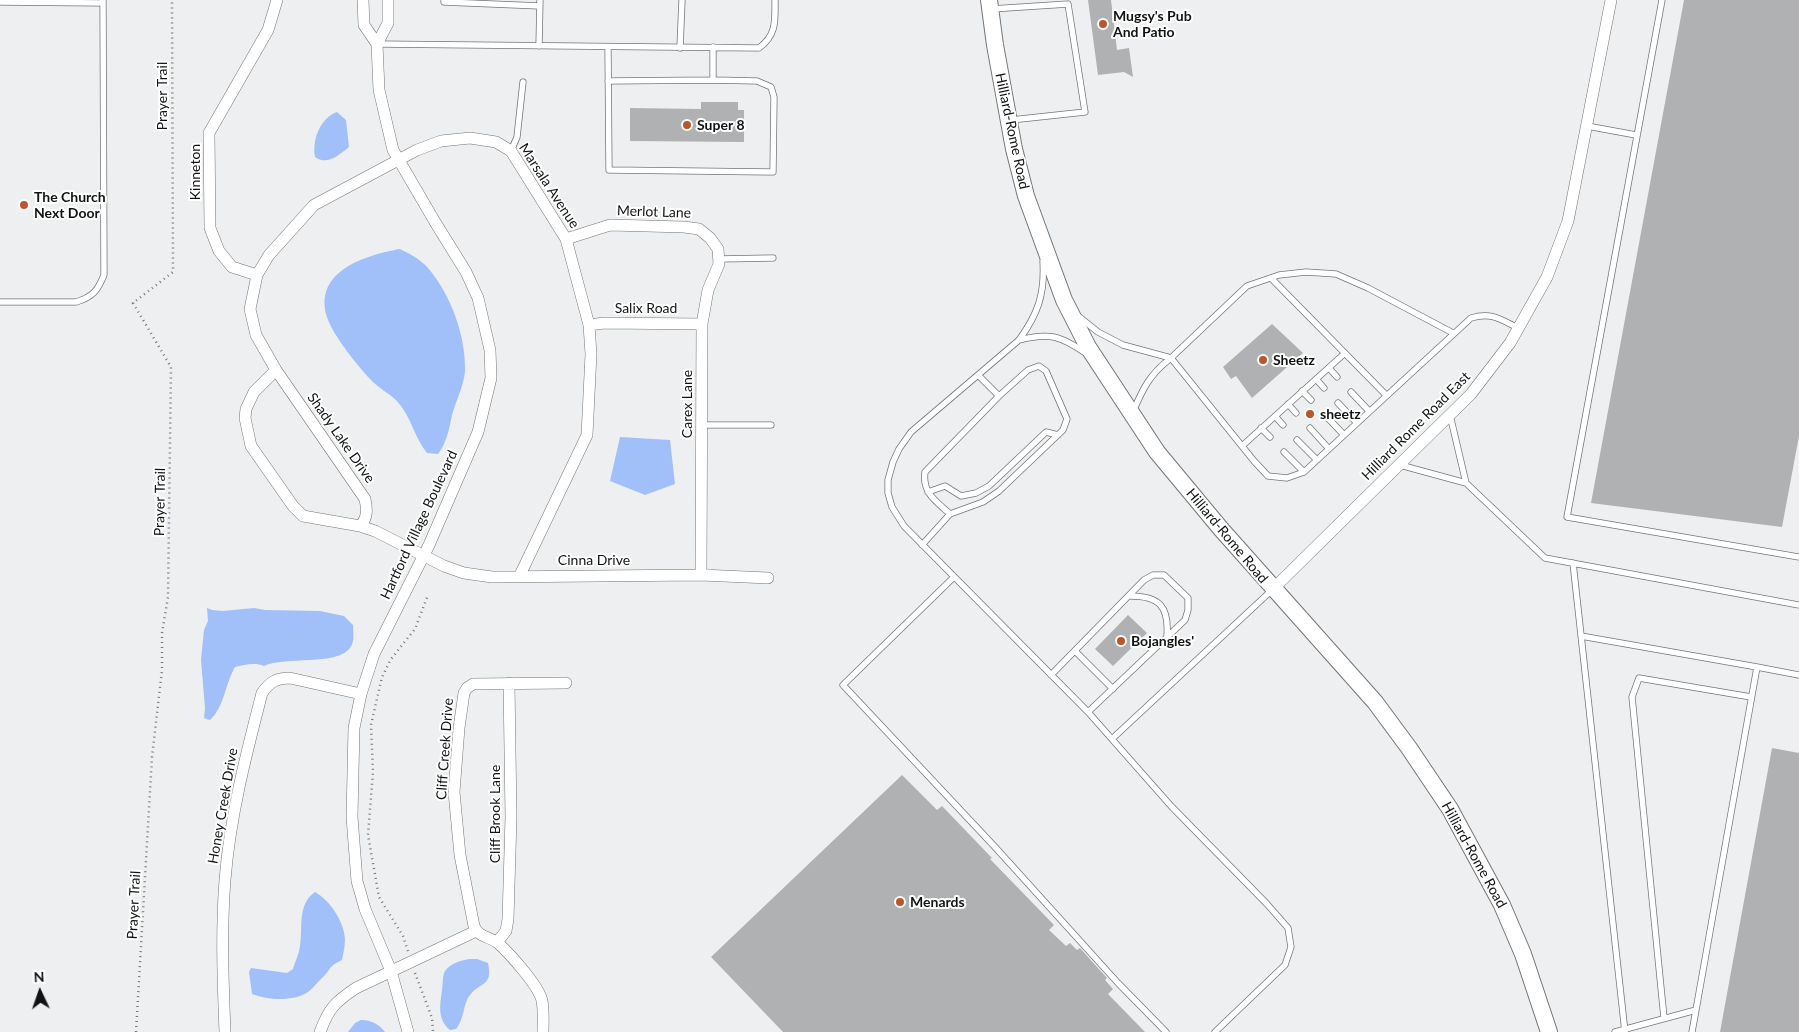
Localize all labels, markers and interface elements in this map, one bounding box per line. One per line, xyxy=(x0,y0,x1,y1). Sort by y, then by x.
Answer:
place label: Mugsy's Pub And Patio xyxy=(1113,8,1192,40)
marker: Mugsy's Pub And Patio xyxy=(1097,18,1109,30)
street label: Prayer Trail xyxy=(154,62,170,130)
street label: Hilliard-Rome Road xyxy=(991,71,1033,191)
place label: Super 8 xyxy=(697,117,745,133)
marker: Super 8 xyxy=(681,119,693,131)
street label: Marsala Avenue xyxy=(515,140,583,232)
street label: Kinneton xyxy=(187,144,203,200)
place label: The Church Next Door xyxy=(34,189,106,222)
marker: The Church Next Door xyxy=(18,199,30,211)
street label: Merlot Lane xyxy=(617,202,691,222)
street label: Salix Road xyxy=(615,300,677,316)
place label: Sheetz xyxy=(1273,352,1315,368)
marker: Sheetz xyxy=(1257,354,1269,366)
street label: Hilliard Rome Road East xyxy=(1358,368,1474,484)
street label: Carex Lane xyxy=(679,370,695,438)
street label: Shady Lake Drive xyxy=(304,390,378,486)
place label: sheetz xyxy=(1320,406,1361,422)
marker: sheetz xyxy=(1304,408,1316,420)
street label: Hartford Village Boulevard xyxy=(377,448,461,602)
street label: Prayer Trail xyxy=(151,468,169,536)
street label: Hilliard-Rome Road xyxy=(1182,485,1272,587)
street label: Cinna Drive xyxy=(558,552,630,568)
place label: Bojangles' xyxy=(1131,633,1194,649)
marker: Bojangles' xyxy=(1115,635,1127,647)
street label: Cliff Creek Drive xyxy=(433,698,457,800)
street label: Honey Creek Drive xyxy=(205,747,241,865)
street label: Cliff Brook Lane xyxy=(487,765,503,863)
street label: Hilliard-Rome Road xyxy=(1438,799,1510,911)
street label: Prayer Trail xyxy=(124,870,144,940)
place label: Menards xyxy=(910,894,965,910)
marker: Menards xyxy=(894,896,906,908)
north arrow xyxy=(15,967,65,1017)
text: N xyxy=(33,968,45,985)

